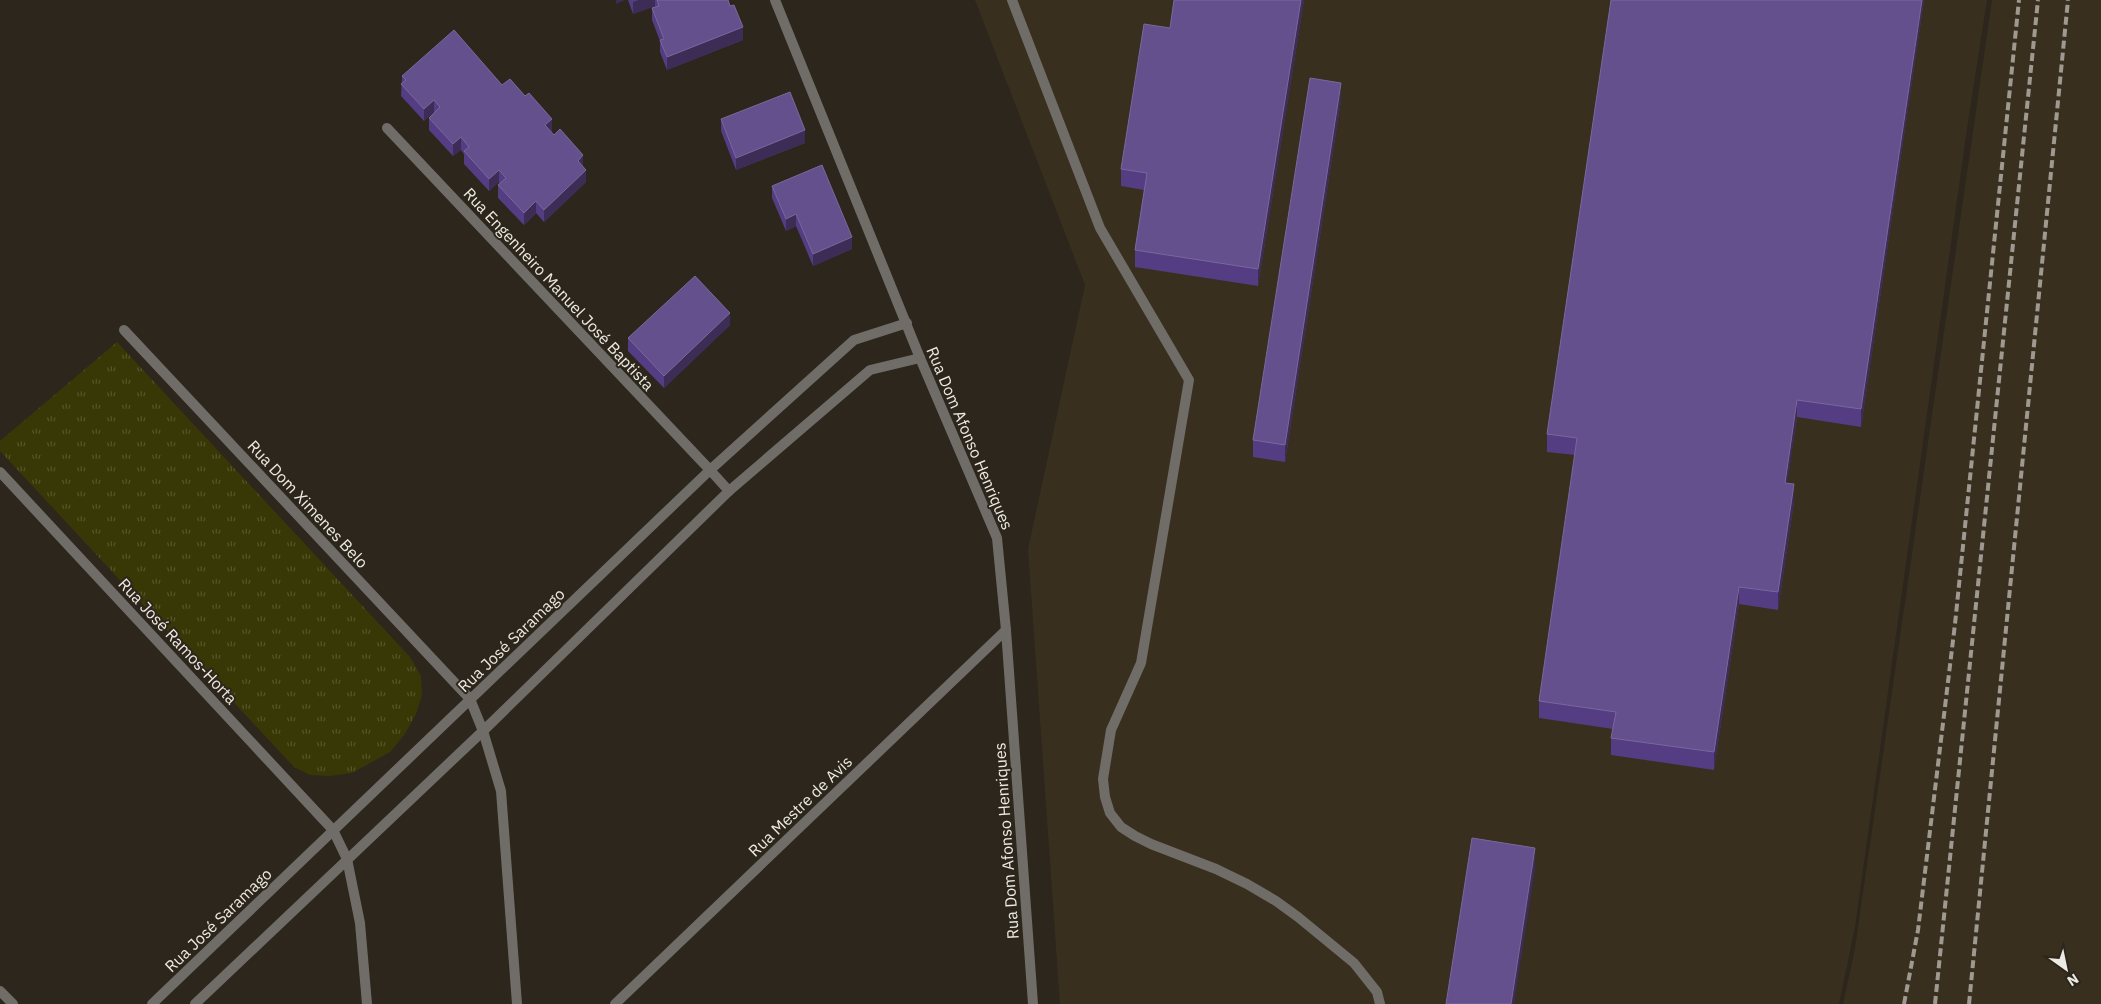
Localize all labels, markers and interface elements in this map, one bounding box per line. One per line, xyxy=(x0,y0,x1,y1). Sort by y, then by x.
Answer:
street label: Rua Engenheiro Manuel José Baptista xyxy=(459,183,659,395)
street label: Rua Dom Afonso Henriques xyxy=(922,343,1018,533)
street label: Rua Dom Ximenes Belo xyxy=(244,436,373,572)
street label: Rua José Ramos-Horta xyxy=(114,574,242,709)
street label: Rua José Saramago xyxy=(453,584,569,696)
street label: Rua Dom Afonso Henriques xyxy=(989,742,1023,940)
street label: Rua Mestre de Avis xyxy=(744,751,856,861)
street label: Rua José Saramago xyxy=(160,864,276,976)
north arrow xyxy=(2041,944,2091,994)
text: N xyxy=(2064,970,2082,990)

